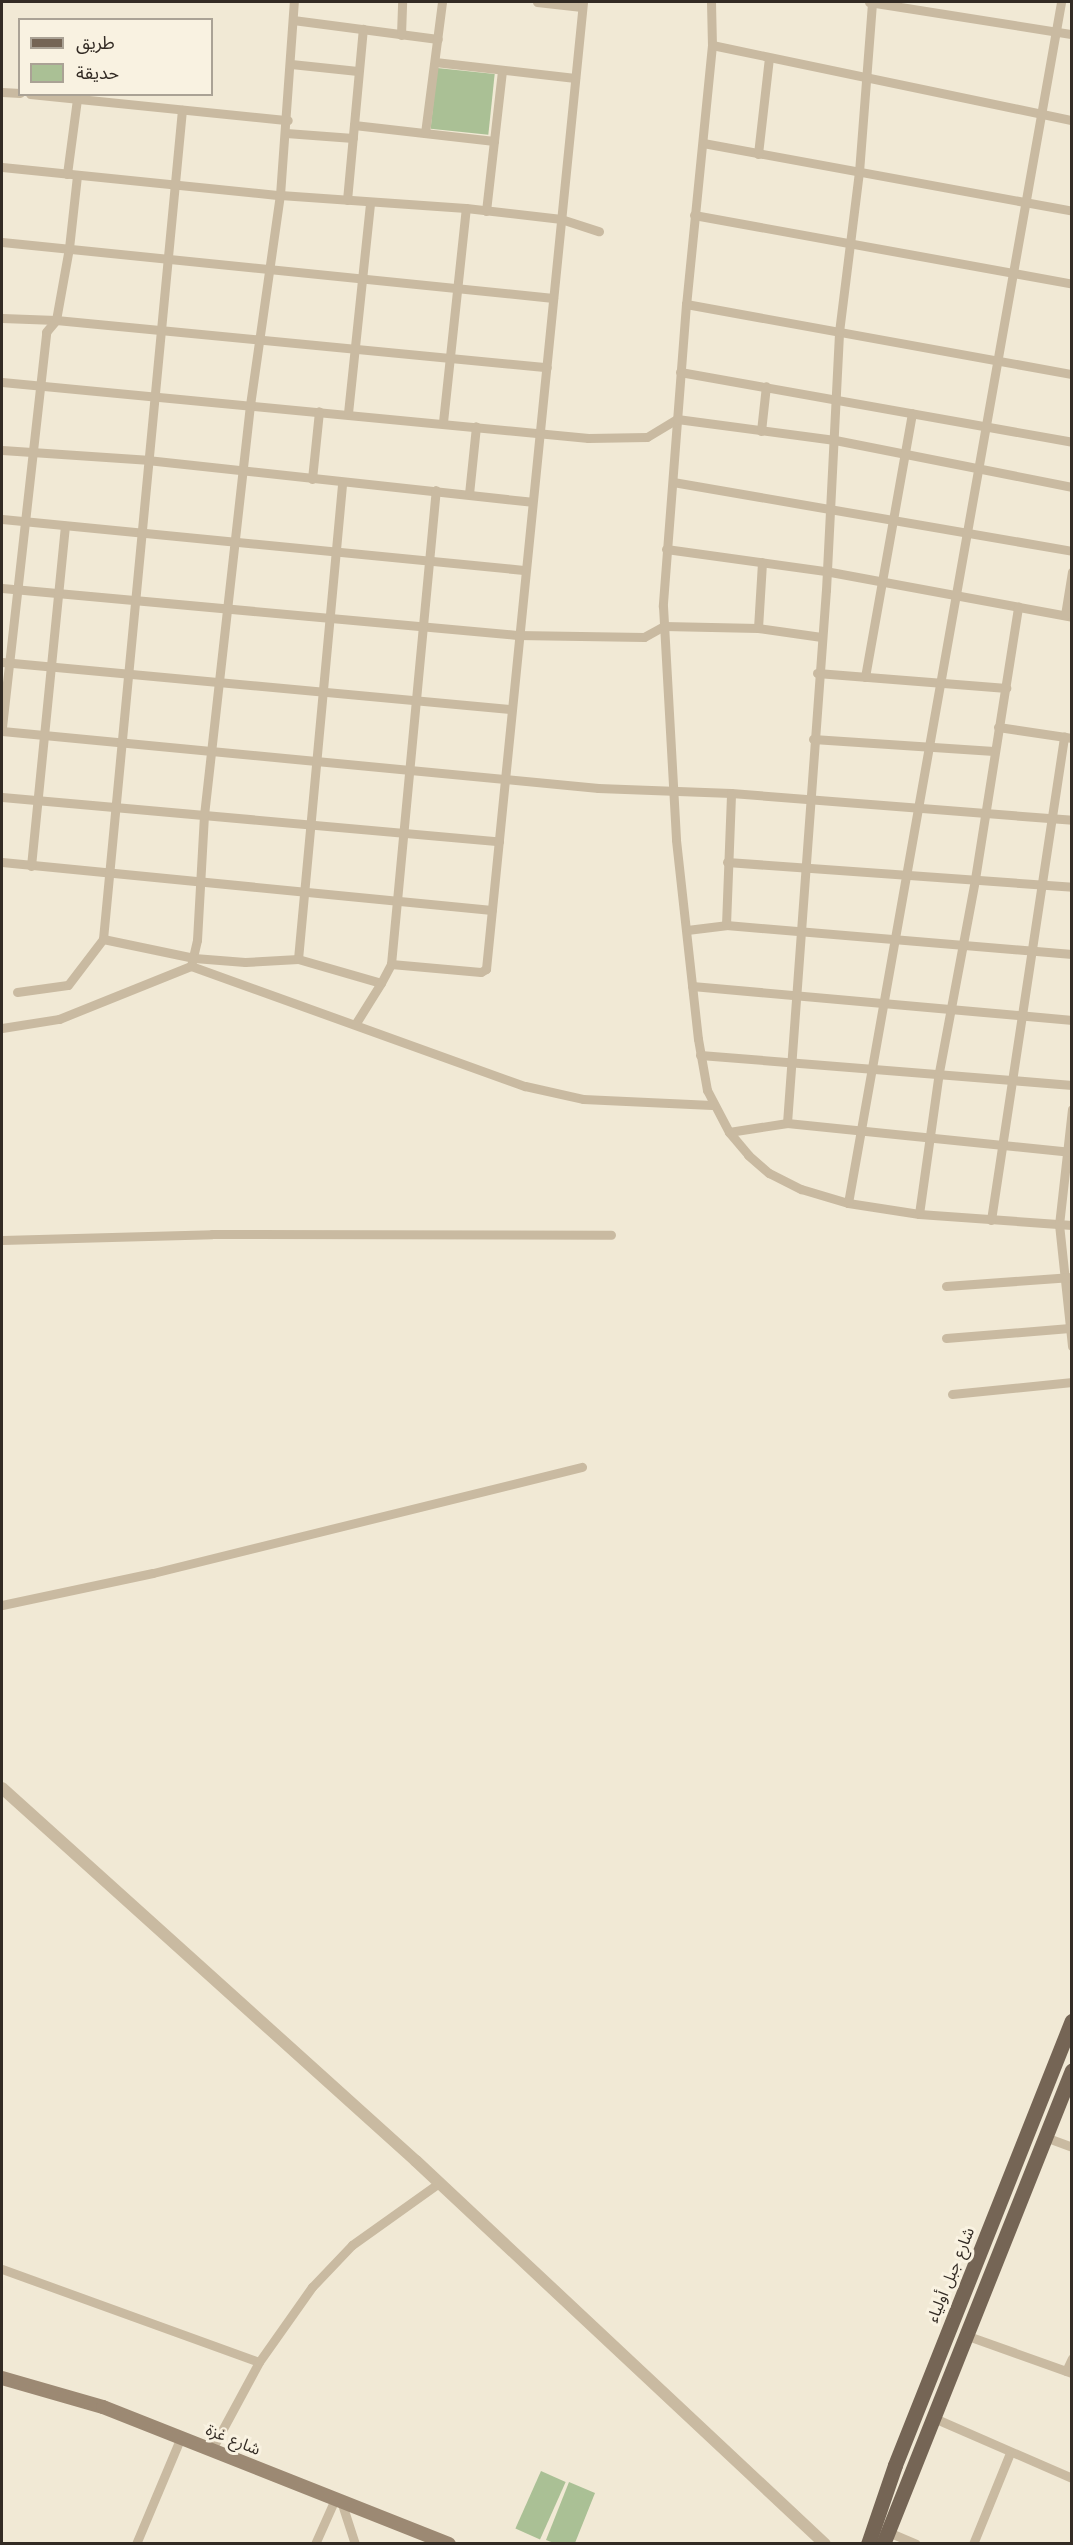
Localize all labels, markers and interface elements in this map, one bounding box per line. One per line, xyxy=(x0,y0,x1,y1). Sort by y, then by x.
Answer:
legend xyxy=(18,18,213,96)
text: طريق xyxy=(76,32,115,53)
text: حديقة xyxy=(76,62,119,83)
street label: شارع جبل أولياء xyxy=(923,2225,979,2325)
street label: شارع غزة xyxy=(203,2420,263,2460)

